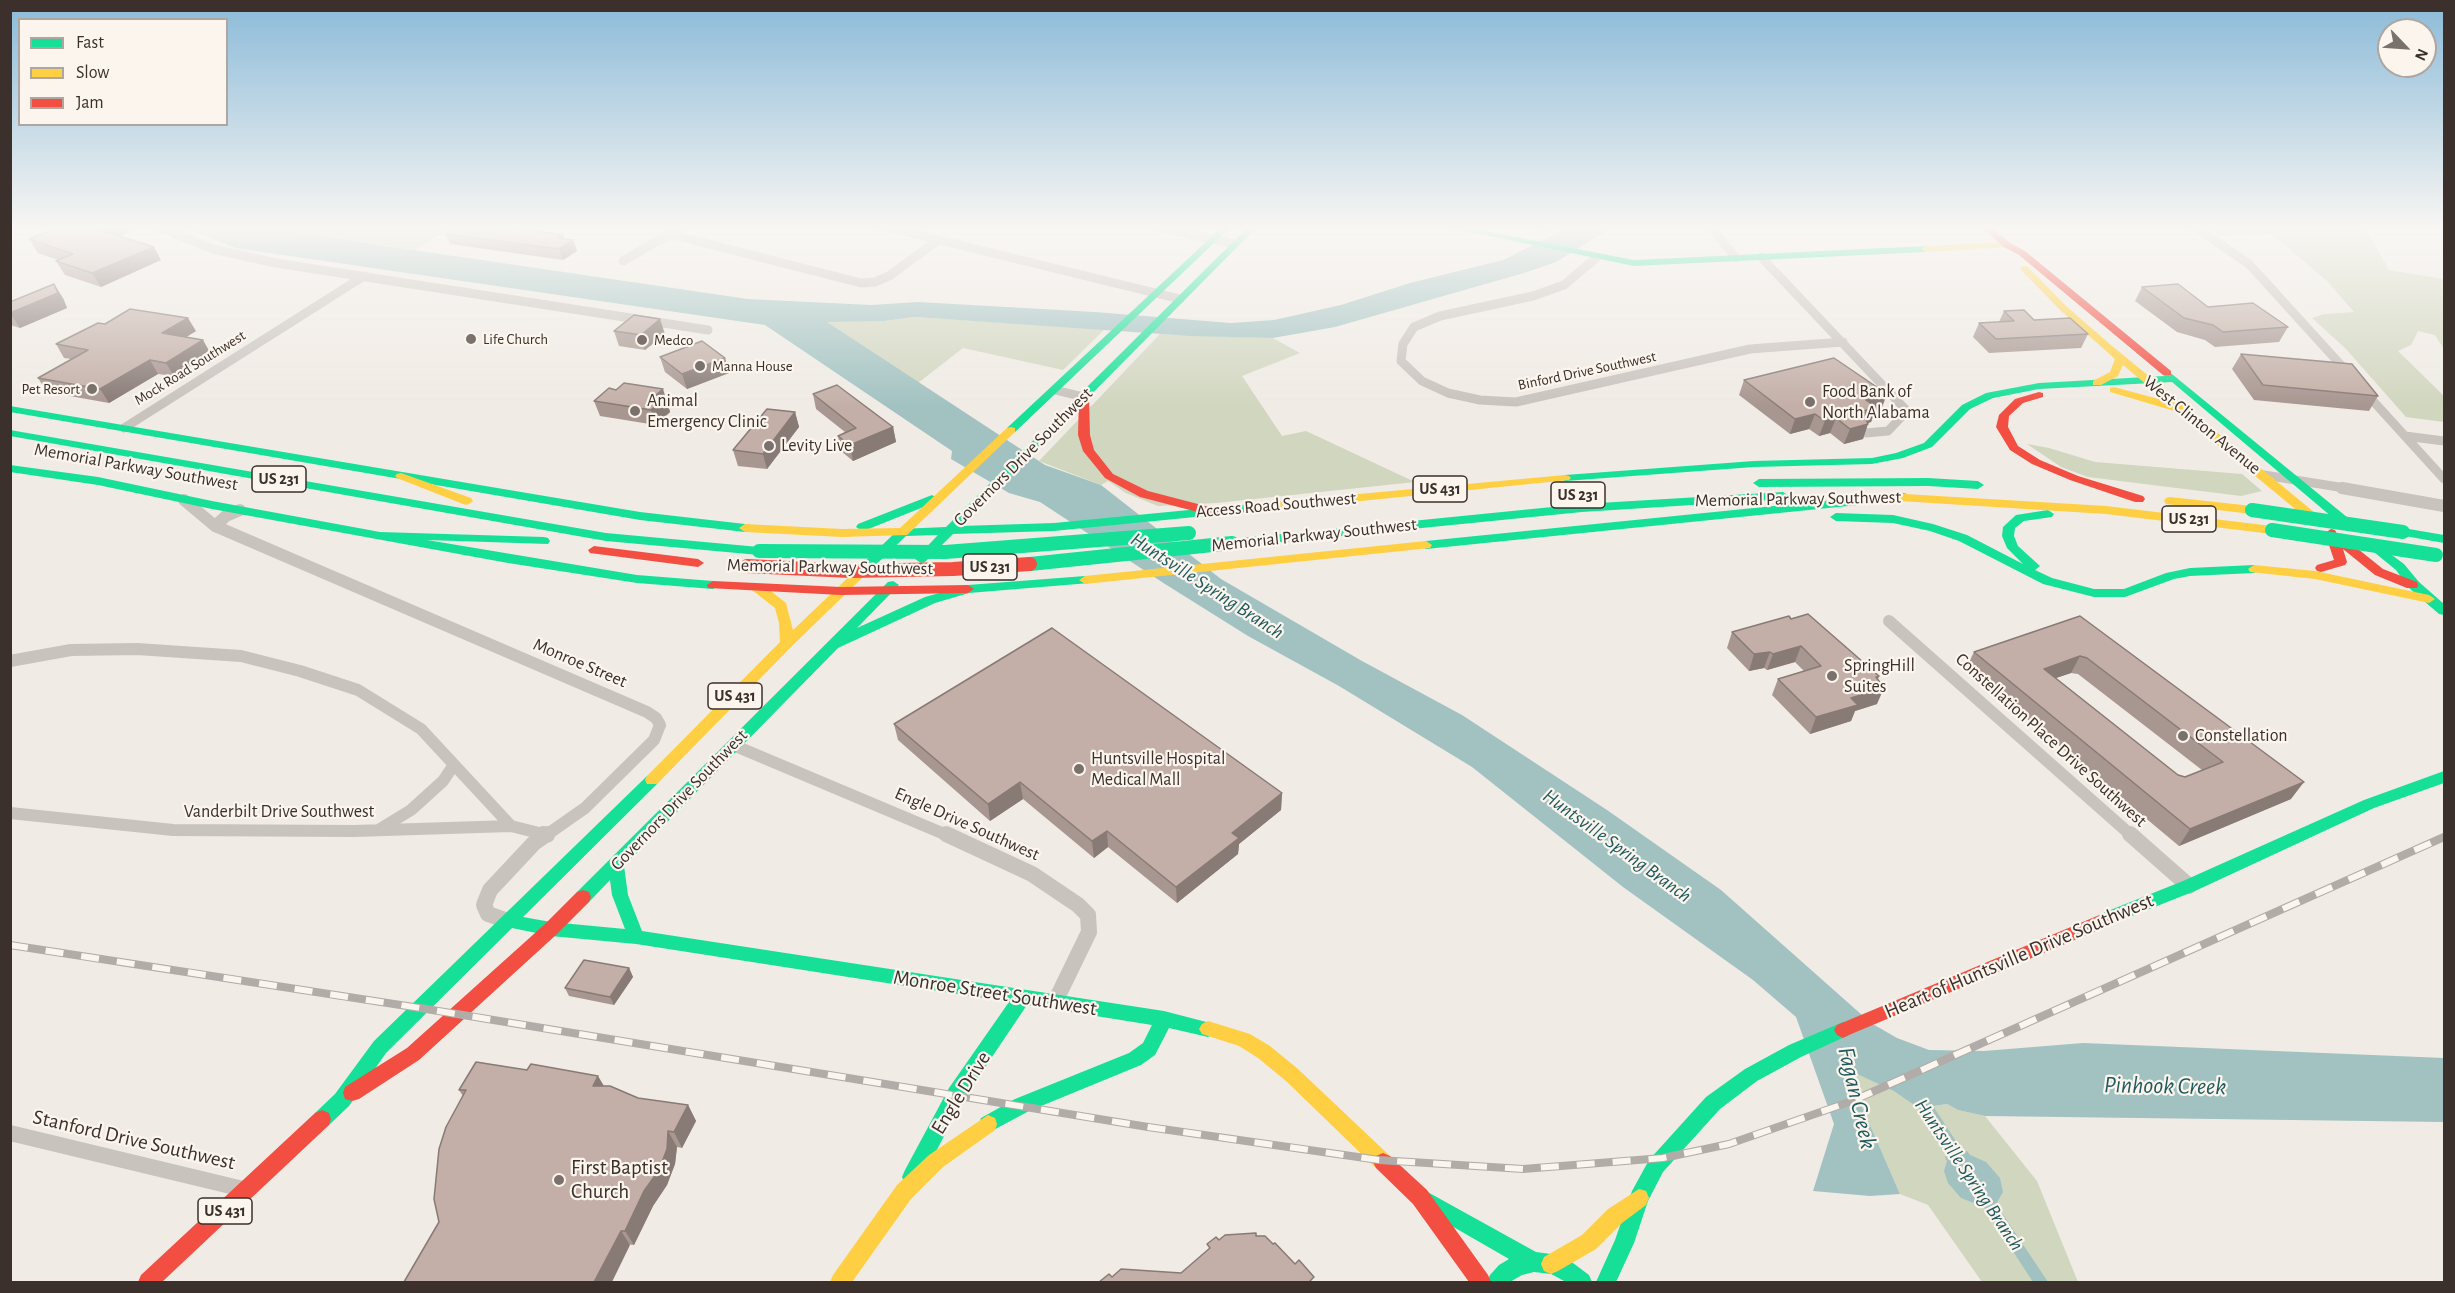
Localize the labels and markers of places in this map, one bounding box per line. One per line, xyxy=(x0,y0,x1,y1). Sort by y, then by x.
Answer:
place label: Life Church xyxy=(483,330,548,348)
place label: Medco xyxy=(654,331,693,349)
marker: Life Church xyxy=(464,332,478,346)
marker: Medco xyxy=(635,333,649,347)
place label: Manna House xyxy=(712,357,793,375)
marker: Manna House xyxy=(693,359,707,373)
place label: Pet Resort xyxy=(22,380,80,398)
place label: Food Bank of North Alabama xyxy=(1822,381,1930,424)
marker: Pet Resort xyxy=(85,382,99,396)
place label: Animal Emergency Clinic xyxy=(647,390,767,432)
marker: Food Bank of North Alabama xyxy=(1803,395,1817,409)
marker: Animal Emergency Clinic xyxy=(628,404,642,418)
place label: Levity Live xyxy=(781,435,852,457)
marker: Levity Live xyxy=(762,439,776,453)
place label: SpringHill Suites xyxy=(1844,655,1915,698)
marker: SpringHill Suites xyxy=(1825,669,1839,683)
place label: Constellation xyxy=(2195,725,2288,747)
marker: Constellation xyxy=(2176,729,2190,743)
place label: Huntsville Hospital Medical Mall xyxy=(1091,748,1225,790)
marker: Huntsville Hospital Medical Mall xyxy=(1072,762,1086,776)
place label: First Baptist Church xyxy=(571,1155,668,1205)
marker: First Baptist Church xyxy=(552,1173,566,1187)

